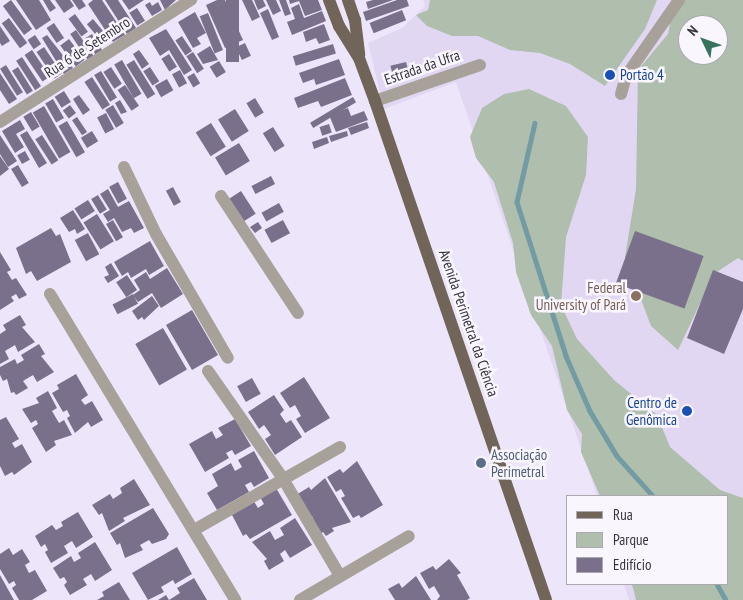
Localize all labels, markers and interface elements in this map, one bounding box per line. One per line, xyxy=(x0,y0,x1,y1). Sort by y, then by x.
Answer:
street label: Rua 6 de Setembro xyxy=(41,13,133,81)
north arrow xyxy=(678,15,728,65)
text: N xyxy=(683,22,702,39)
street label: Estrada da Ufra xyxy=(382,46,462,88)
place label: Portão 4 xyxy=(620,66,664,84)
marker: Portão 4 xyxy=(604,69,616,81)
street label: Avenida Perimetral da Ciência xyxy=(435,247,503,399)
place label: Federal University of Pará xyxy=(535,278,626,313)
marker: Federal University of Pará xyxy=(630,290,642,302)
place label: Centro de Genômica xyxy=(626,393,677,428)
marker: Centro de Genômica xyxy=(681,405,693,417)
place label: Associação Perimetral xyxy=(491,445,547,480)
marker: Associação Perimetral xyxy=(475,457,487,469)
legend xyxy=(566,495,728,585)
text: Rua xyxy=(613,505,633,524)
text: Parque xyxy=(613,530,649,549)
text: Edifício xyxy=(613,555,651,574)

